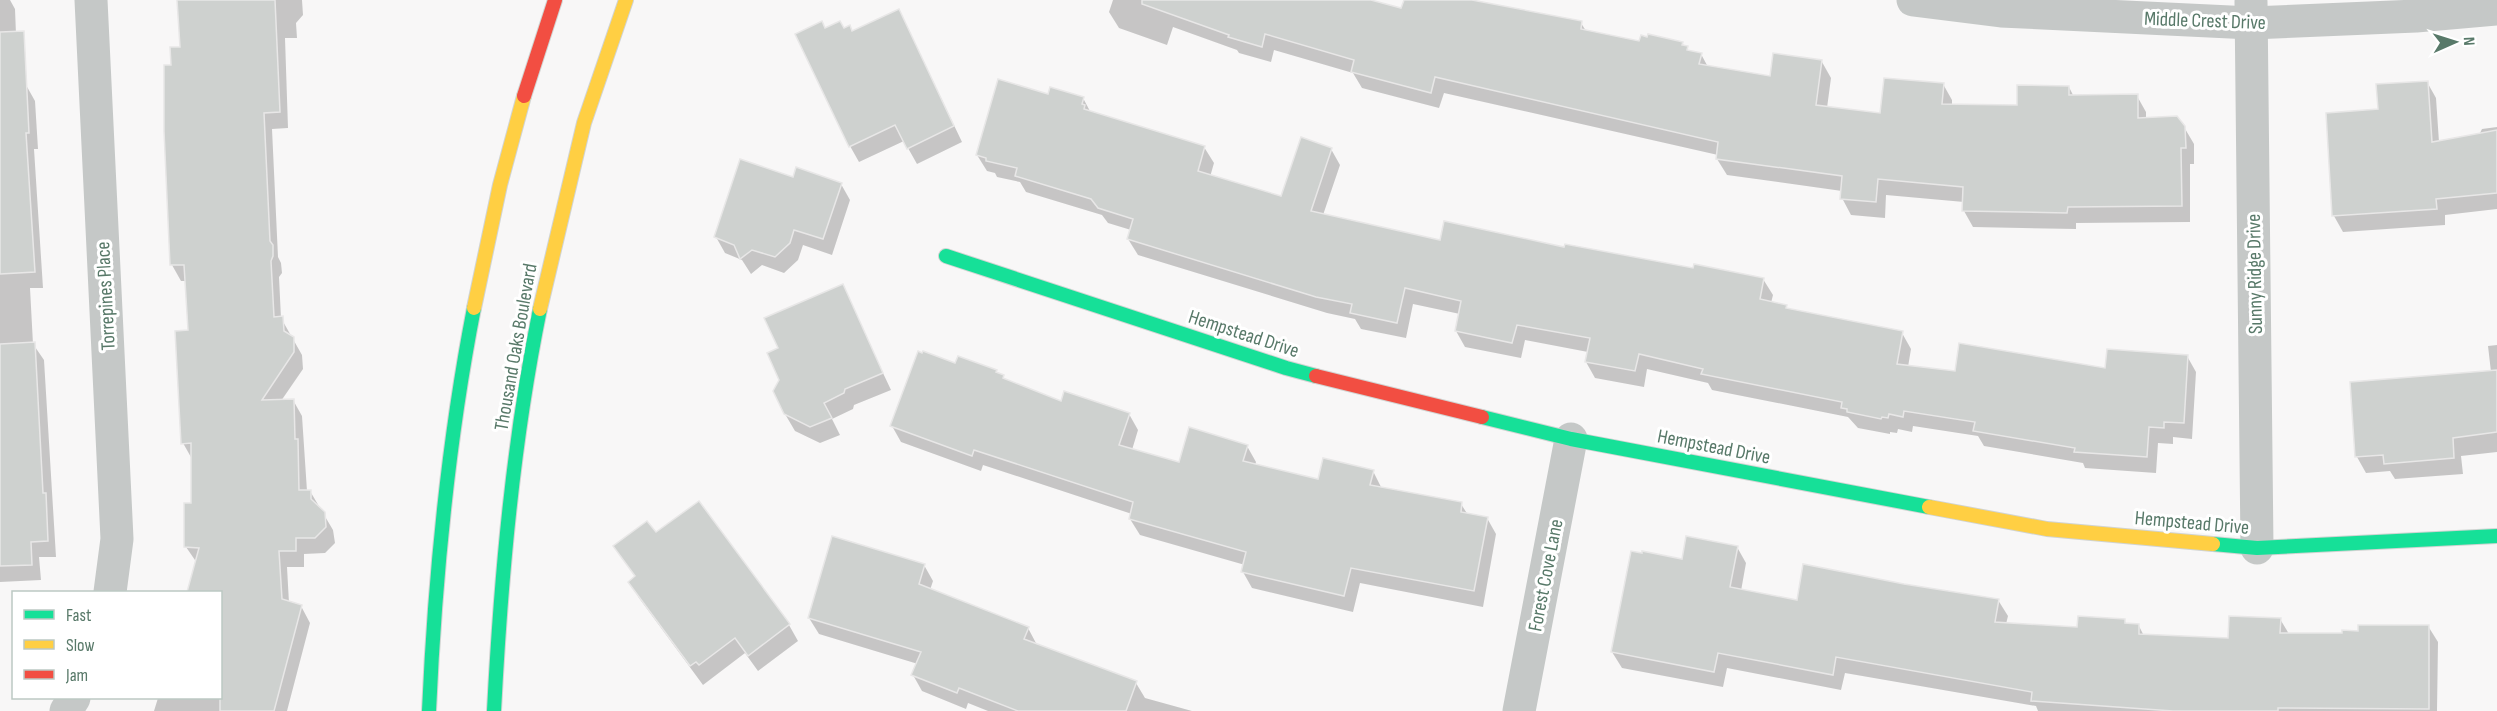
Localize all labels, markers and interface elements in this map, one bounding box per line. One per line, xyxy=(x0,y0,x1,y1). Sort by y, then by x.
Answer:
street label: Middle Crest Drive xyxy=(2144,7,2266,35)
north arrow xyxy=(2425,12,2485,72)
text: N xyxy=(2459,37,2478,46)
street label: Sunny Ridge Drive xyxy=(2242,214,2268,334)
street label: Torrepines Place xyxy=(91,241,121,351)
street label: Thousand Oaks Boulevard xyxy=(489,262,542,433)
street label: Hempstead Drive xyxy=(1185,305,1302,363)
street label: Hempstead Drive xyxy=(1655,424,1772,470)
street label: Hempstead Drive xyxy=(2134,506,2250,540)
street label: Forest Cove Lane xyxy=(1523,517,1569,633)
legend xyxy=(12,591,222,699)
text: Fast xyxy=(66,605,92,626)
text: Slow xyxy=(66,635,95,656)
text: Jam xyxy=(65,665,88,686)

